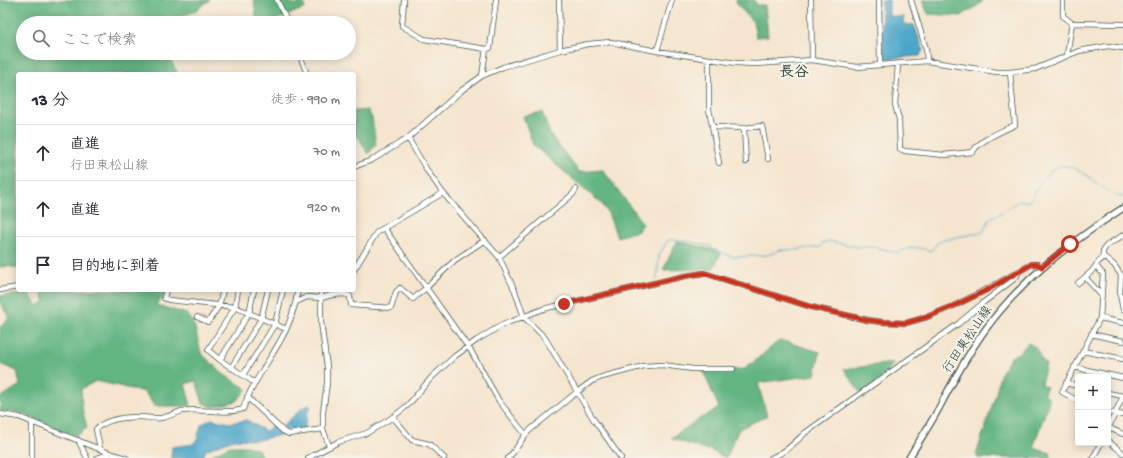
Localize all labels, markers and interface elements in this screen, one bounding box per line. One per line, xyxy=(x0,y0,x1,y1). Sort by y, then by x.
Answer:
search box xyxy=(16,16,356,60)
icon: search xyxy=(30,27,52,49)
text: ここで検索 xyxy=(62,32,137,50)
district label: 長谷 xyxy=(779,64,809,82)
text: 13 分 xyxy=(32,92,69,112)
text: 徒歩 · 990 m xyxy=(271,93,340,108)
text: 直進 xyxy=(70,136,100,154)
icon: ahead xyxy=(32,142,54,164)
text: 70 m xyxy=(314,145,340,160)
text: 行田東松山線 xyxy=(70,159,148,174)
icon: ahead xyxy=(32,198,54,220)
text: 920 m xyxy=(307,201,340,216)
text: 直進 xyxy=(70,202,100,220)
route start xyxy=(1061,235,1079,253)
icon: arrive xyxy=(32,254,54,276)
text: 目的地に到着 xyxy=(70,258,160,276)
route end xyxy=(555,295,573,313)
street label: 行田東松山線 xyxy=(940,303,997,377)
map controls xyxy=(1075,374,1111,446)
button: + xyxy=(1075,374,1111,410)
button: − xyxy=(1075,410,1111,446)

